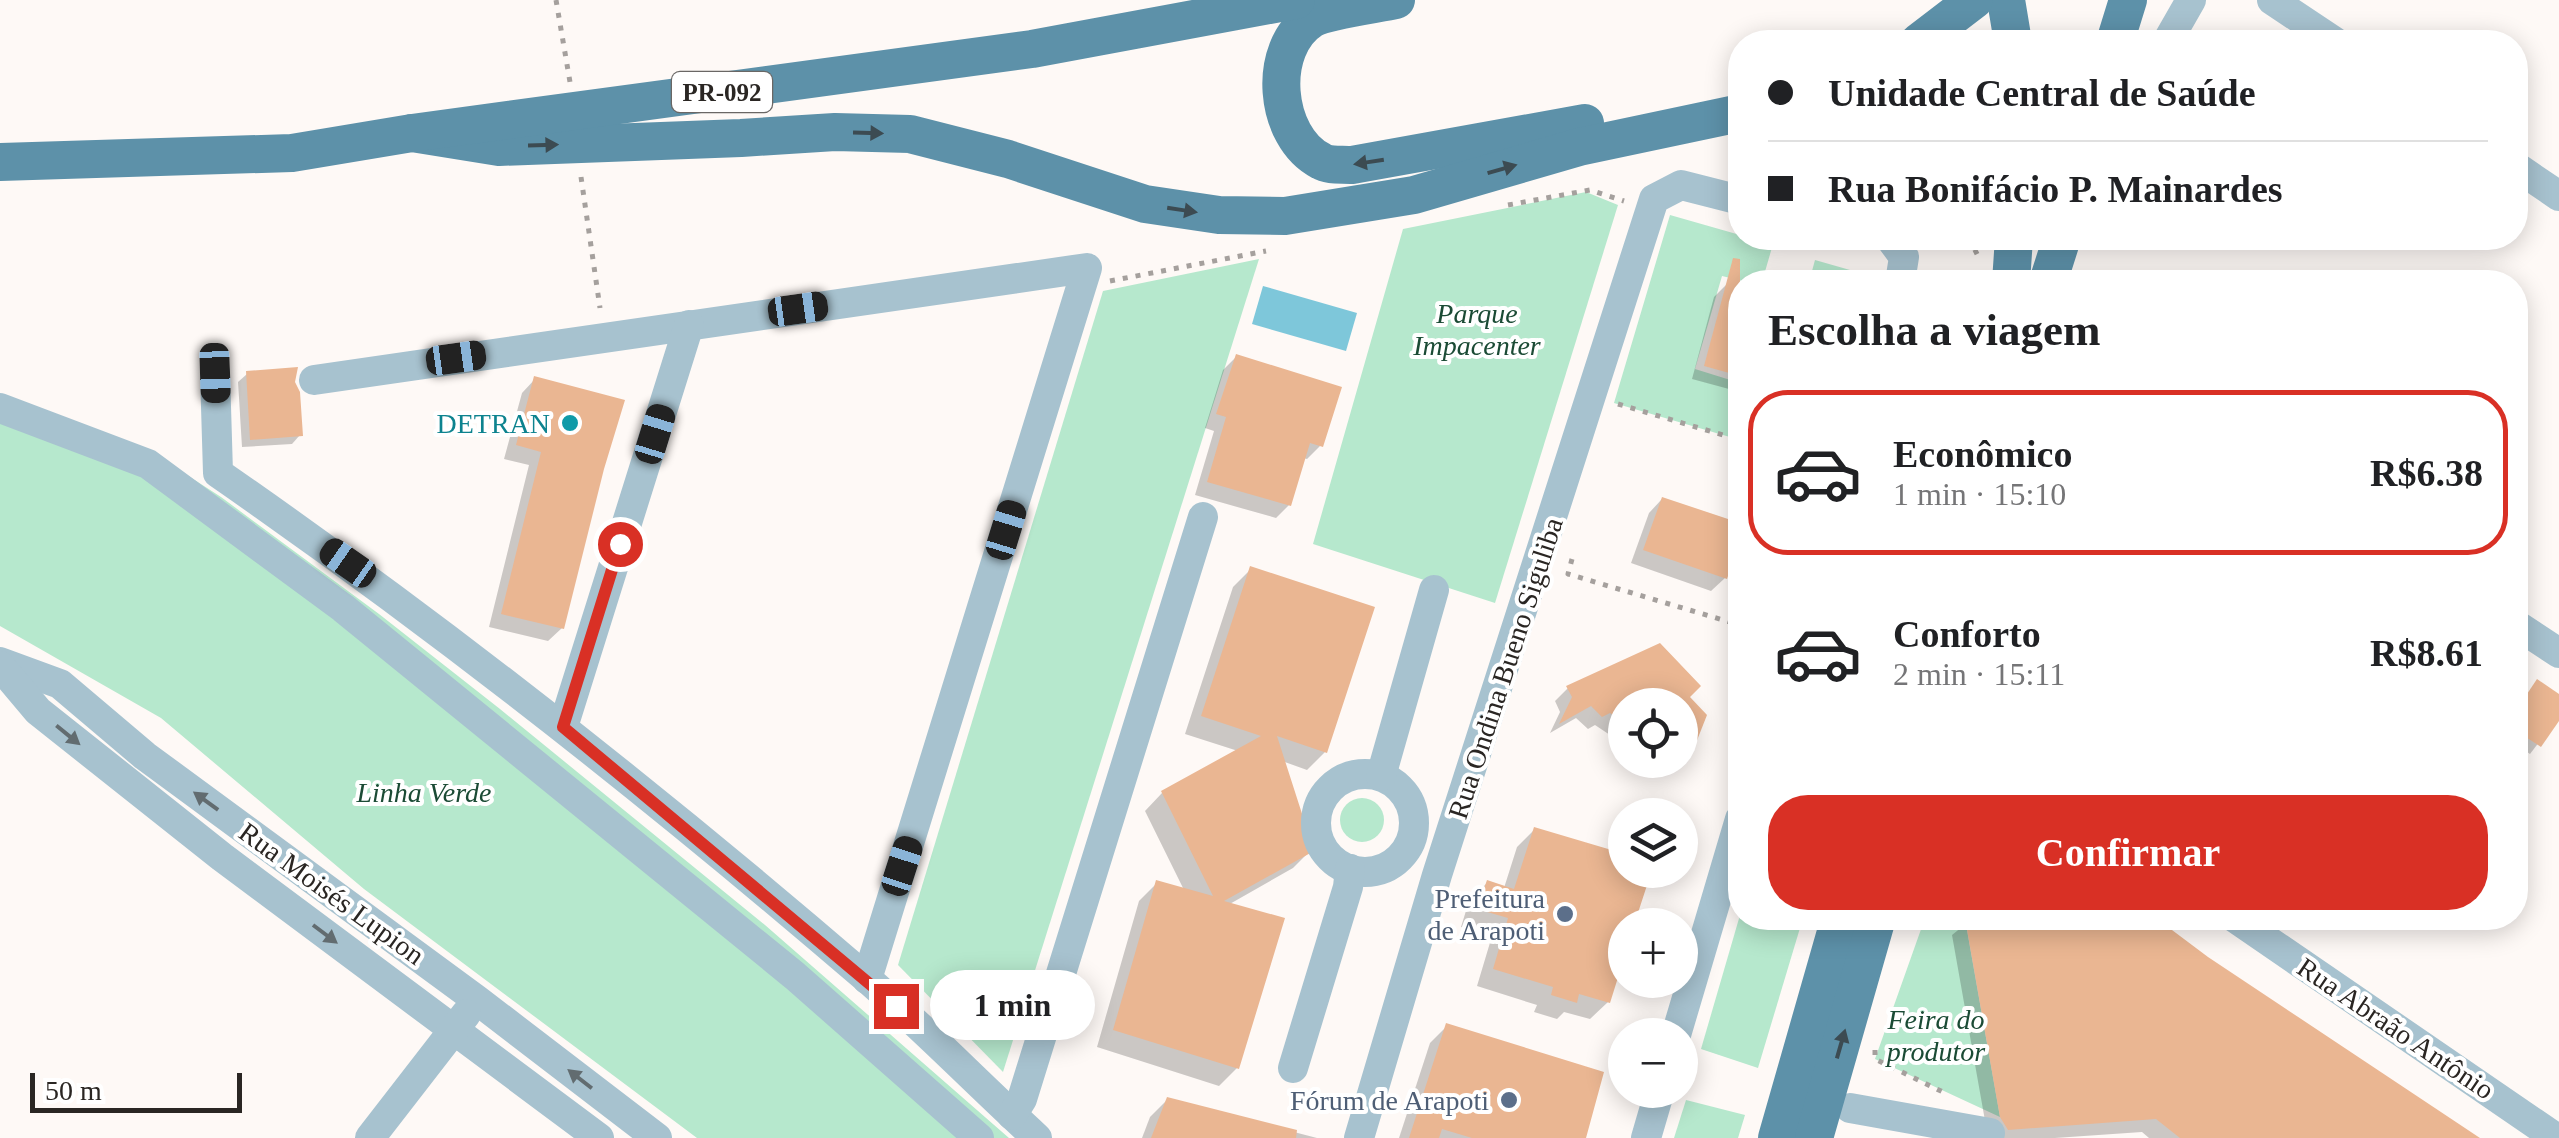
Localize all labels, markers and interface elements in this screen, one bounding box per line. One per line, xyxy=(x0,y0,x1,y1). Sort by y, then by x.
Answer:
road number: PR-092 xyxy=(672,72,772,112)
text: Unidade Central de Saúde xyxy=(1828,72,2256,114)
one-way arrow xyxy=(853,125,885,141)
one-way arrow xyxy=(528,137,560,153)
one-way arrow xyxy=(1353,155,1384,171)
one-way arrow xyxy=(1487,161,1517,176)
text: Rua Bonifácio P. Mainardes xyxy=(1828,168,2283,210)
one-way arrow xyxy=(1167,202,1199,218)
car xyxy=(766,290,830,328)
park label: Parque Impacenter xyxy=(1412,298,1541,361)
text: Escolha a viagem xyxy=(1768,305,2101,355)
car xyxy=(424,339,488,377)
car xyxy=(199,342,231,404)
car xyxy=(632,401,678,467)
place label: DETRAN xyxy=(436,408,550,439)
marker: DETRAN xyxy=(559,412,581,434)
icon: car xyxy=(1773,428,1863,518)
text: Econômico xyxy=(1893,433,2072,475)
text: R$6.38 xyxy=(2370,452,2483,494)
text: 1 min · 15:10 xyxy=(1893,476,2066,512)
car xyxy=(983,497,1029,563)
street label: Rua Ondina Bueno Siguliba xyxy=(1442,513,1569,823)
route start xyxy=(598,522,643,567)
car xyxy=(315,534,381,592)
icon: car xyxy=(1773,608,1863,698)
text: Conforto xyxy=(1893,613,2041,655)
text: R$8.61 xyxy=(2370,632,2483,674)
text: 2 min · 15:11 xyxy=(1893,656,2065,692)
map controls xyxy=(1608,688,1698,1108)
button: locate xyxy=(1608,688,1698,778)
one-way arrow xyxy=(56,724,81,745)
park label: Linha Verde xyxy=(355,777,492,808)
one-way arrow xyxy=(193,792,219,812)
button: Confirmar xyxy=(1768,795,2488,910)
button: layers xyxy=(1608,798,1698,888)
street label: Rua Moisés Lupion xyxy=(233,816,430,971)
car xyxy=(878,833,926,899)
place label: Prefeitura de Arapoti xyxy=(1428,883,1546,946)
marker: Prefeitura de Arapoti xyxy=(1554,903,1576,925)
button: + xyxy=(1608,908,1698,998)
one-way arrow xyxy=(312,923,338,943)
street label: Rua Abraão Antônio xyxy=(2292,951,2500,1106)
callout: 1 min xyxy=(931,971,1096,1041)
route end xyxy=(874,984,919,1029)
text: 1 min xyxy=(974,987,1051,1023)
park label: Feira do produtor xyxy=(1885,1004,1985,1067)
button: − xyxy=(1608,1018,1698,1108)
one-way arrow xyxy=(1834,1029,1849,1059)
scale bar xyxy=(30,1068,242,1112)
one-way arrow xyxy=(567,1068,593,1089)
text: 50 m xyxy=(45,1075,102,1106)
place label: Fórum de Arapoti xyxy=(1290,1085,1489,1116)
marker: Fórum de Arapoti xyxy=(1498,1089,1520,1111)

